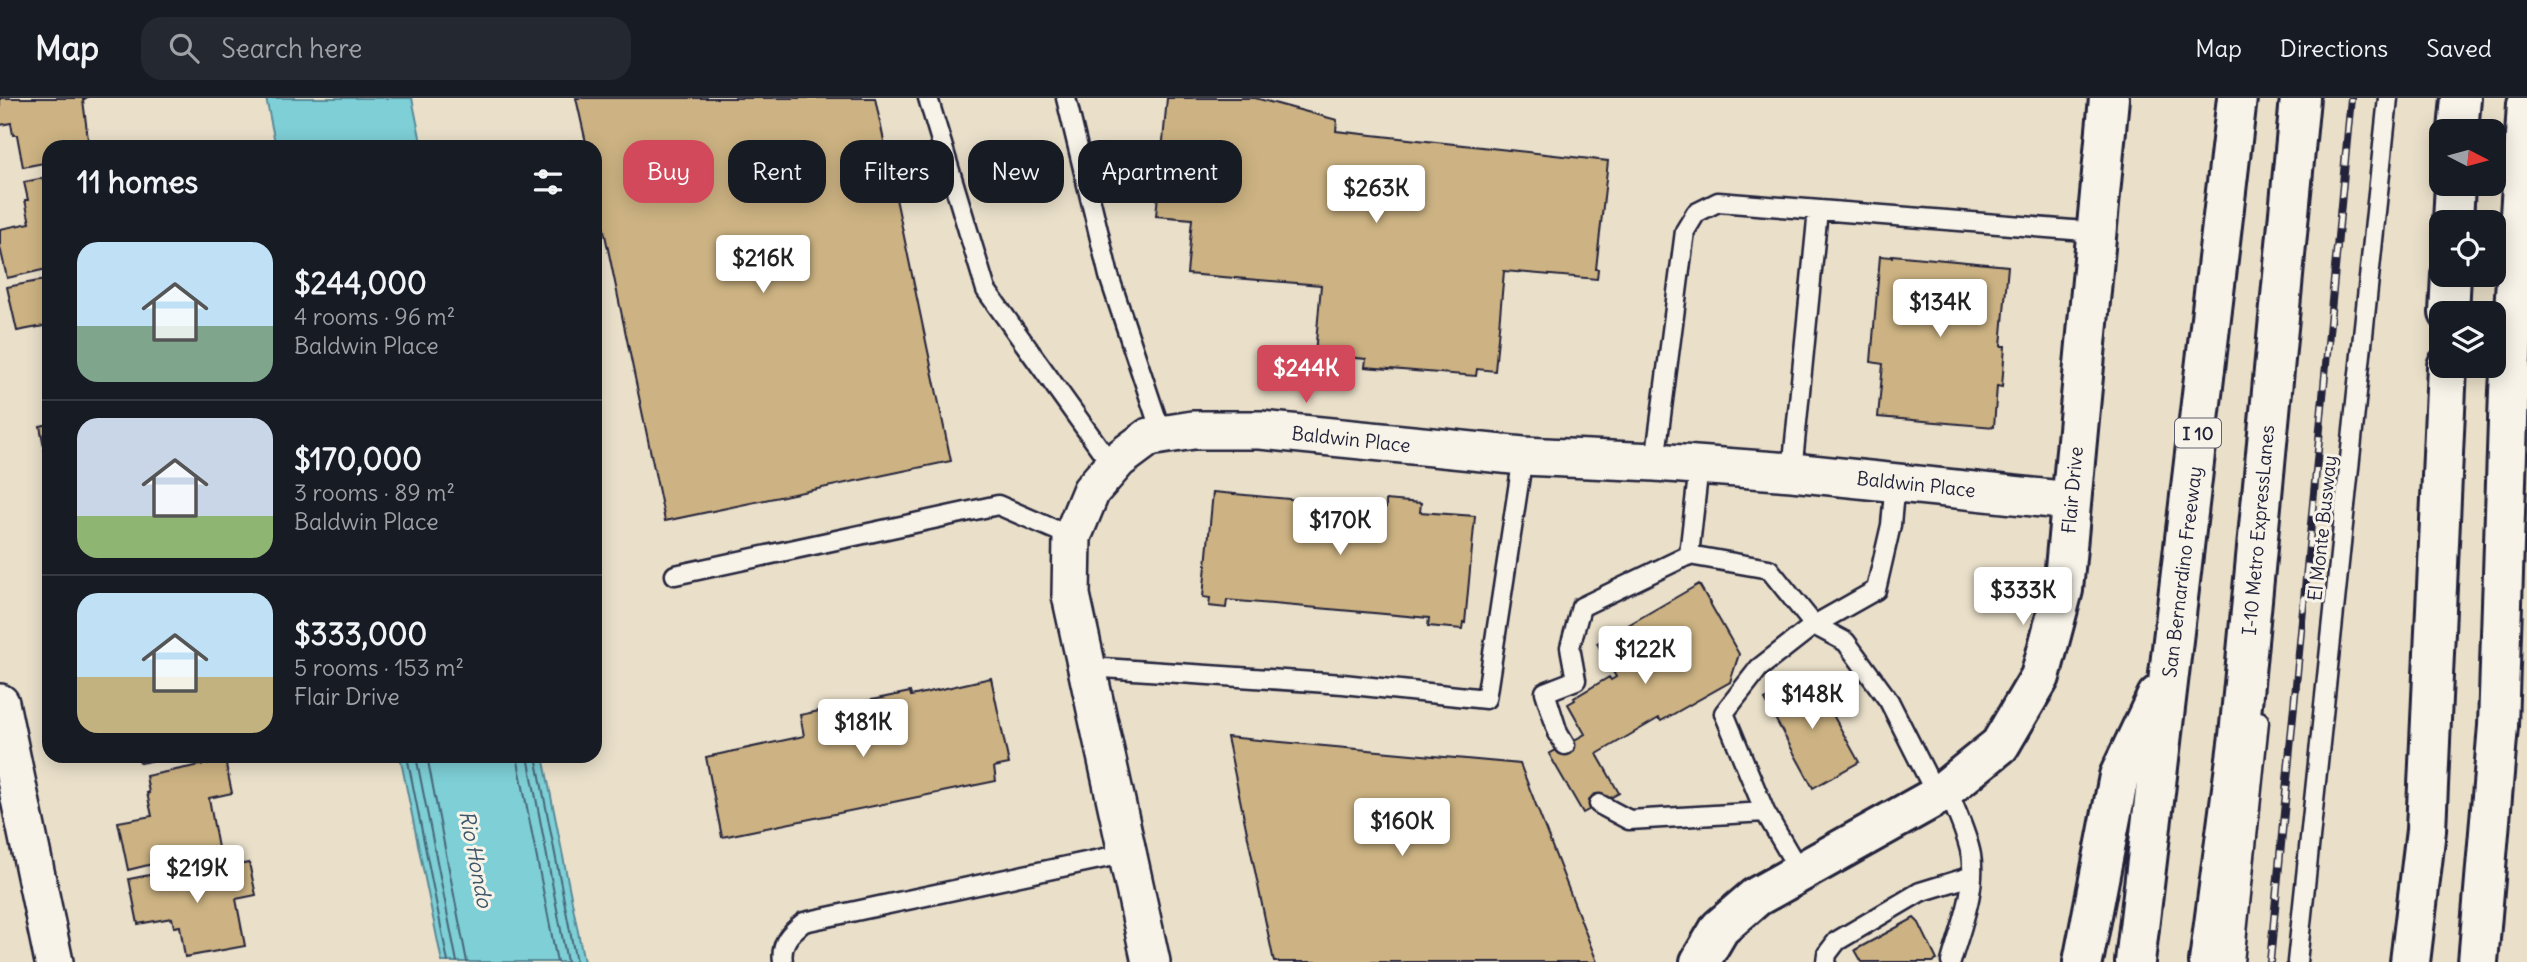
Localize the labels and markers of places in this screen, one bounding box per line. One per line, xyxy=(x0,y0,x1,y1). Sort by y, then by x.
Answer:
pin: $263K xyxy=(1327,166,1425,225)
pin: $216K xyxy=(714,236,812,295)
pin: $134K xyxy=(1891,280,1989,339)
pin: $244K xyxy=(1257,345,1355,405)
pin: $170K xyxy=(1291,498,1389,557)
pin: $333K xyxy=(1974,568,2072,627)
pin: $122K xyxy=(1596,626,1694,686)
pin: $148K xyxy=(1763,672,1861,731)
pin: $181K xyxy=(814,700,912,759)
pin: $160K xyxy=(1353,798,1451,858)
pin: $219K xyxy=(148,846,246,905)

